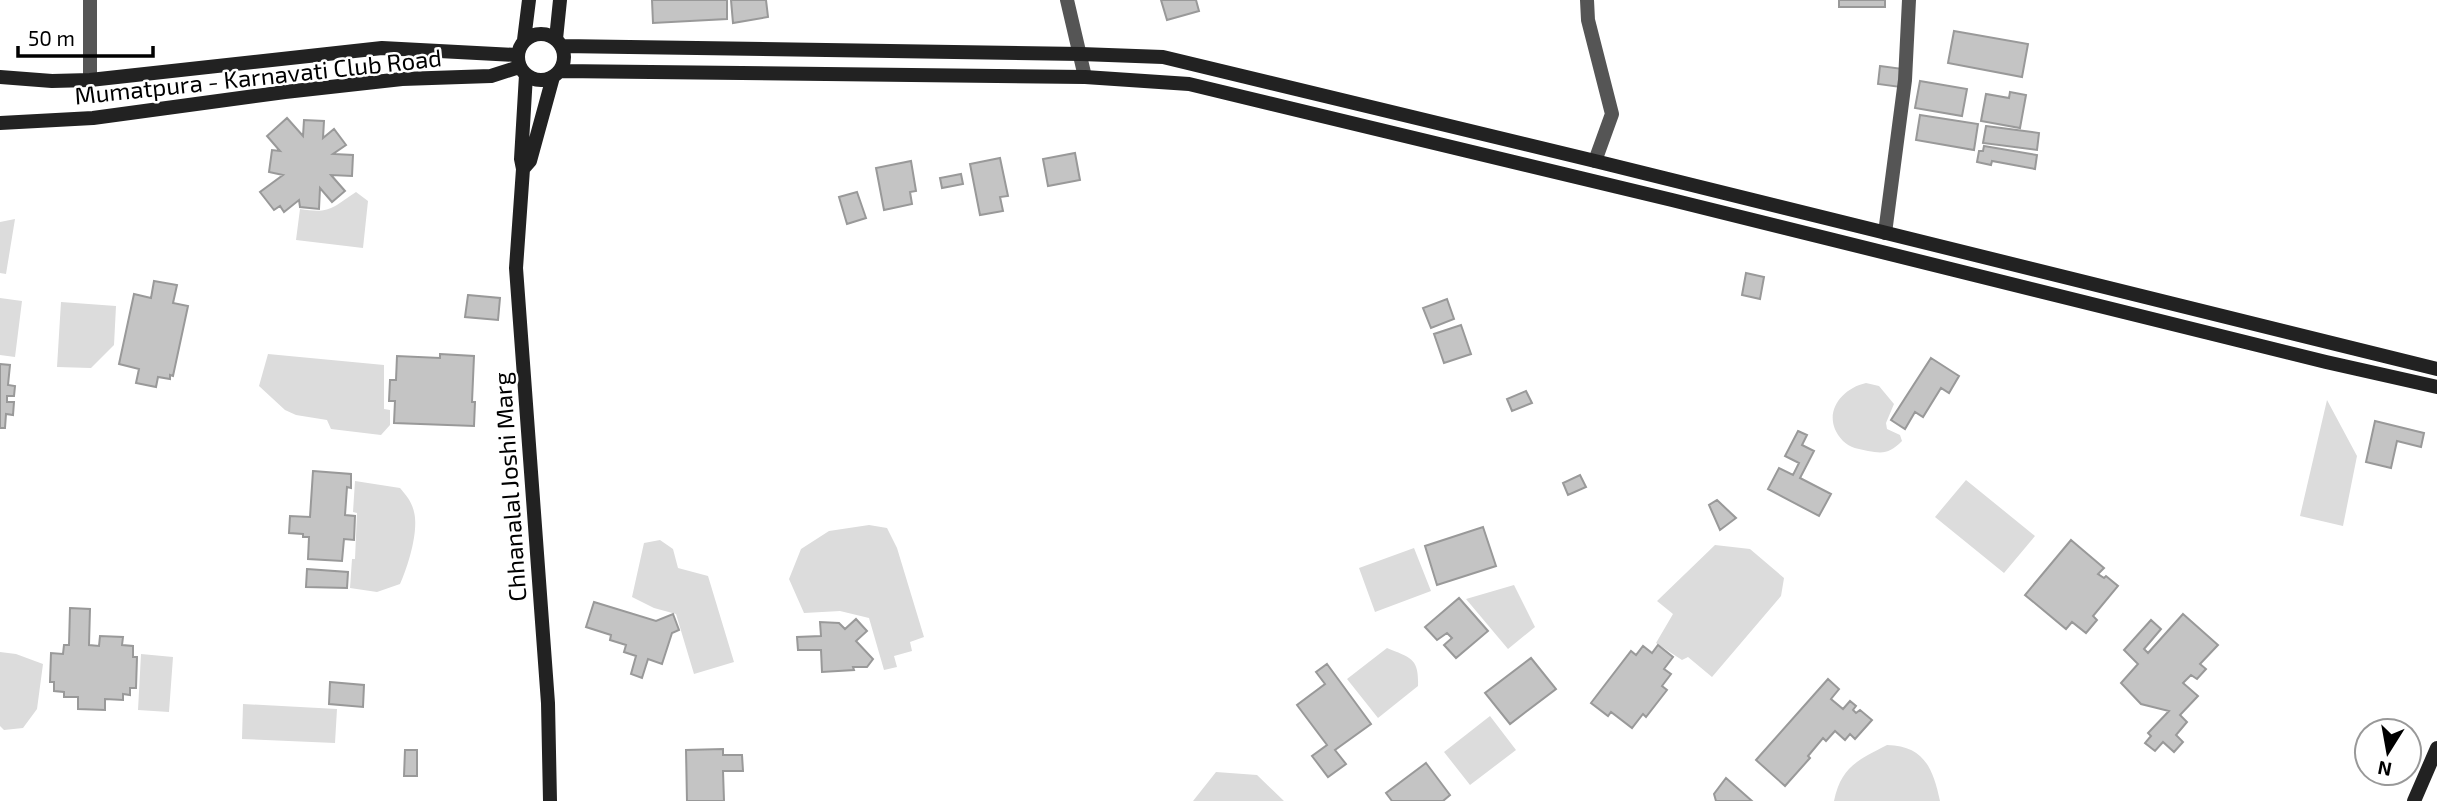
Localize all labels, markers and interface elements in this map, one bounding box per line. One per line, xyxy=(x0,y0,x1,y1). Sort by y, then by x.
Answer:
scale bar xyxy=(18,14,152,58)
text: 50 m xyxy=(28,25,75,50)
street label: Mumatpura - Karnavati Club Road xyxy=(73,42,443,110)
street label: Chhanalal Joshi Marg xyxy=(487,371,531,603)
north arrow xyxy=(2353,717,2423,787)
text: N xyxy=(2376,757,2394,782)

